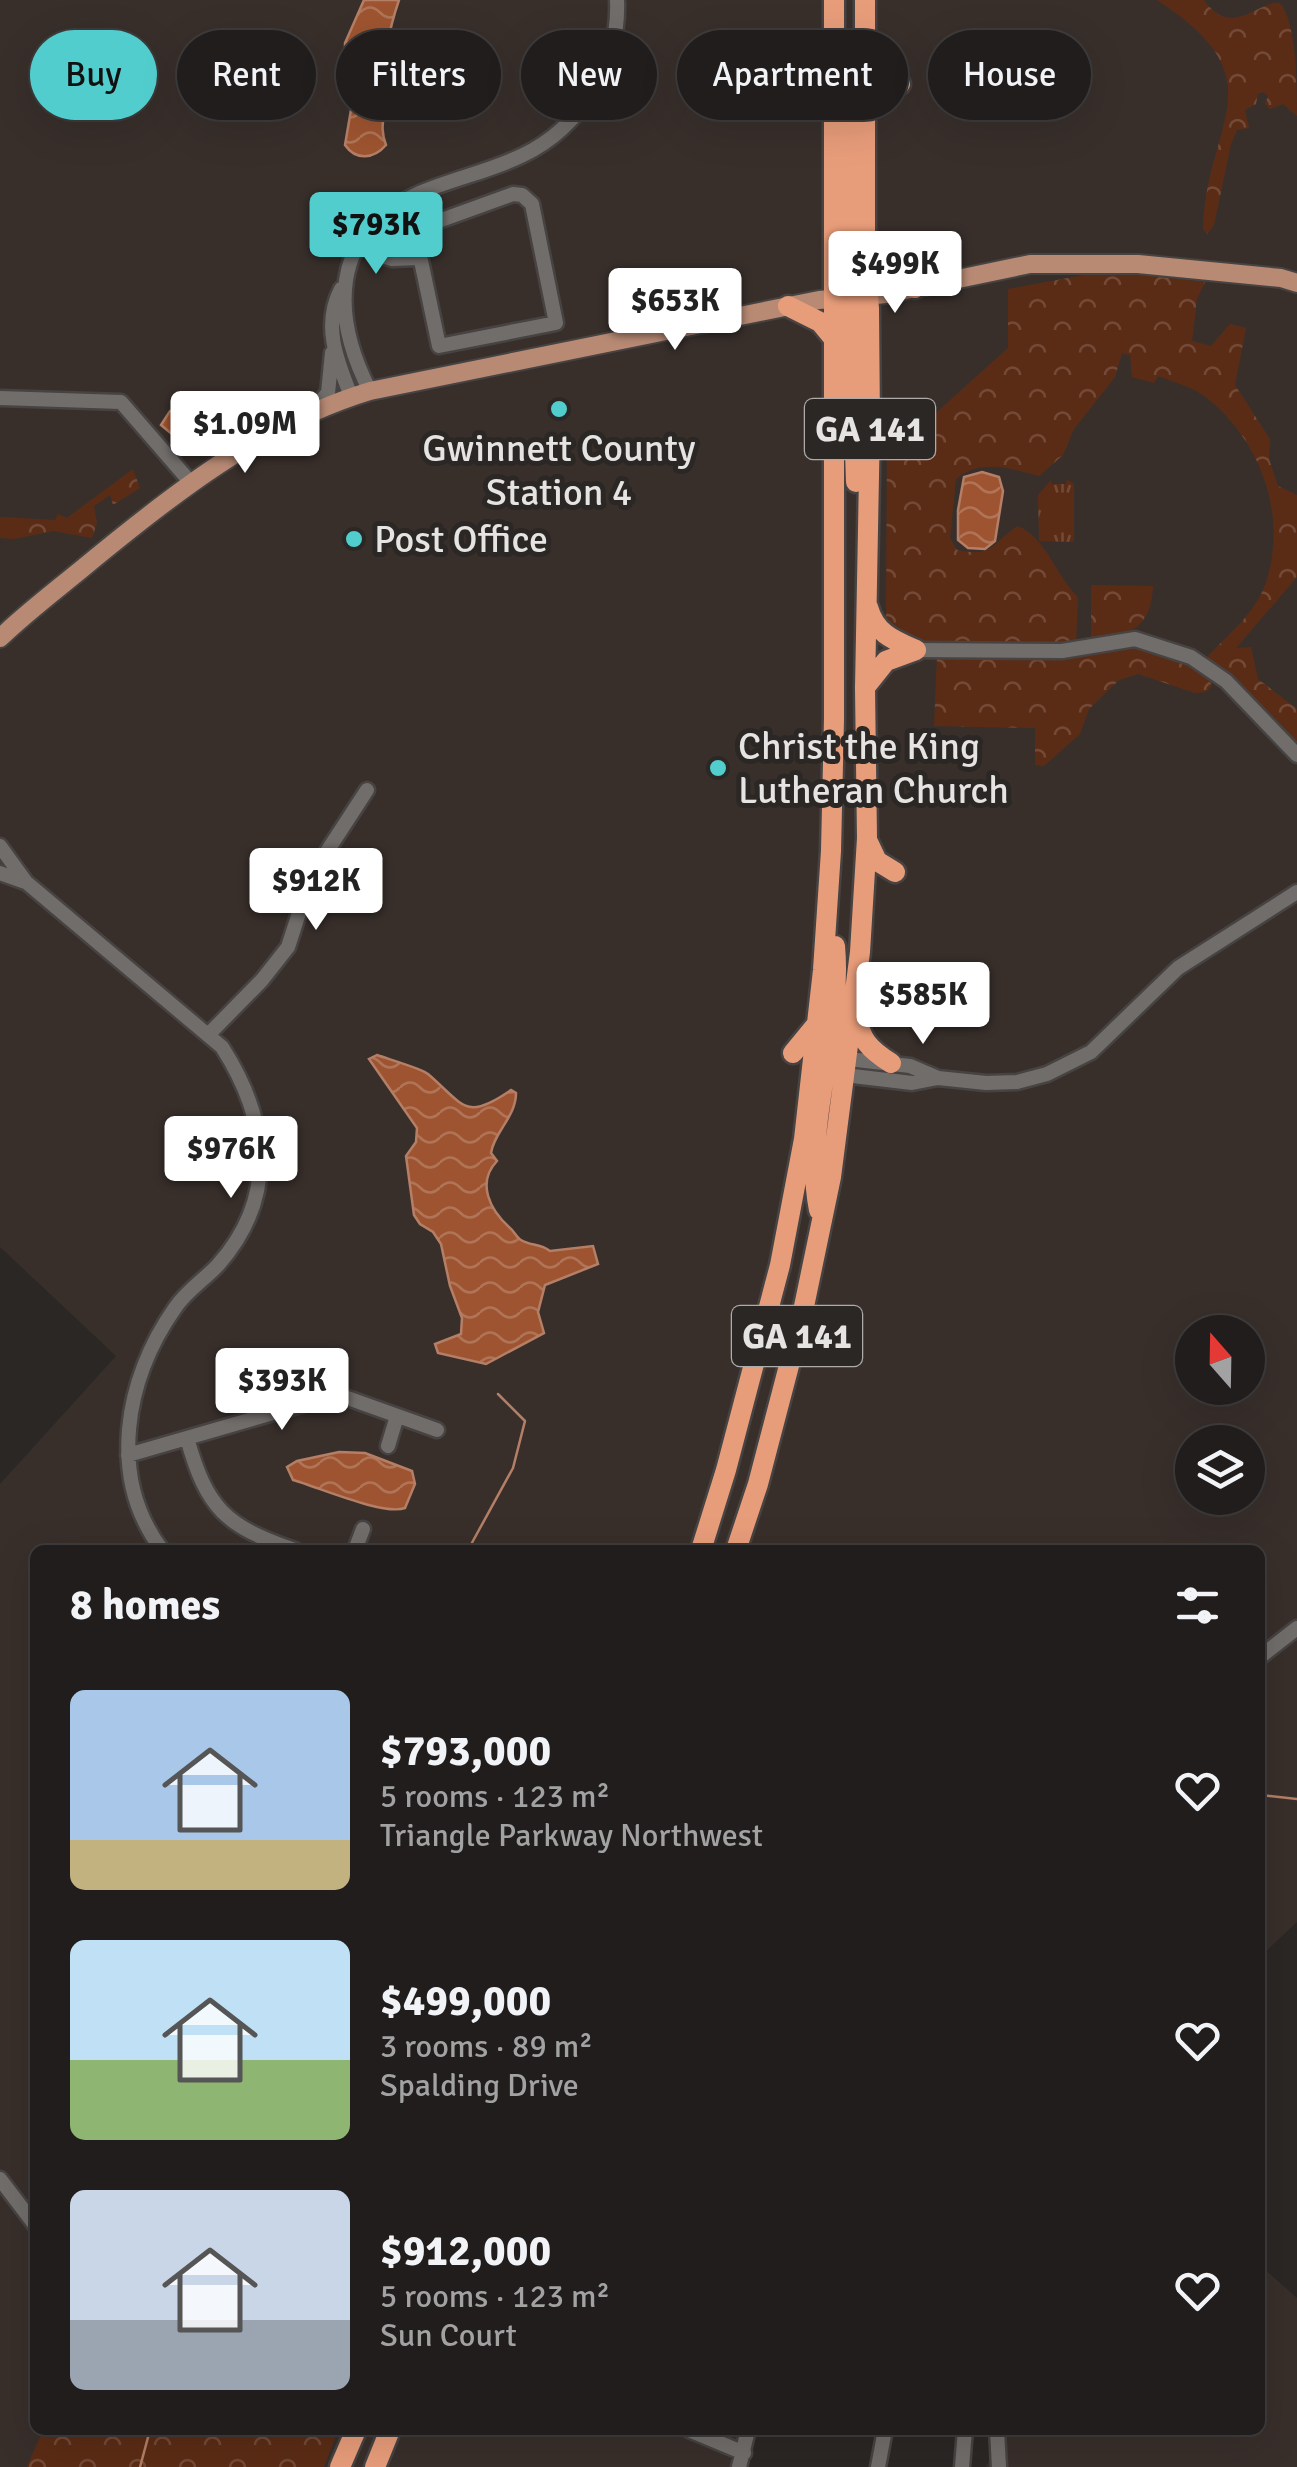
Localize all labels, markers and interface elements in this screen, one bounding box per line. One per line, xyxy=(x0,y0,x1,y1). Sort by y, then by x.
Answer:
chip: Buy xyxy=(30,30,157,120)
chip: Rent xyxy=(177,30,316,120)
chip: Filters xyxy=(336,30,501,120)
chip: New xyxy=(521,30,657,120)
chip: Apartment xyxy=(677,30,908,120)
chip: House xyxy=(928,30,1091,120)
pin: $793K xyxy=(306,192,446,277)
text: $793K xyxy=(332,205,420,244)
pin: $499K xyxy=(825,231,965,316)
text: $499K xyxy=(851,244,939,283)
pin: $653K xyxy=(605,268,745,353)
text: $653K xyxy=(631,281,719,320)
pin: $1.09M xyxy=(164,391,326,476)
marker: Gwinnett County Station 4 xyxy=(548,398,570,420)
road number: GA 141 xyxy=(805,399,935,459)
text: $1.09M xyxy=(193,404,297,443)
place label: Gwinnett County Station 4 xyxy=(422,425,696,516)
place label: Post Office xyxy=(374,516,548,563)
marker: Post Office xyxy=(343,528,365,550)
place label: Christ the King Lutheran Church xyxy=(738,723,1009,814)
marker: Christ the King Lutheran Church xyxy=(707,757,729,779)
pin: $912K xyxy=(246,848,386,933)
text: $912K xyxy=(272,861,360,900)
pin: $585K xyxy=(853,962,993,1047)
text: $585K xyxy=(879,975,967,1014)
pin: $976K xyxy=(161,1116,301,1201)
text: $976K xyxy=(187,1129,275,1168)
road number: GA 141 xyxy=(732,1306,862,1366)
north arrow xyxy=(1175,1315,1265,1405)
map controls xyxy=(1175,1315,1265,1515)
pin: $393K xyxy=(212,1348,352,1433)
text: $393K xyxy=(238,1361,326,1400)
button: layers xyxy=(1175,1425,1265,1515)
icon: filters xyxy=(1170,1578,1225,1633)
text: 8 homes xyxy=(70,1580,220,1631)
text: $793,000 xyxy=(380,1726,551,1777)
icon: home xyxy=(150,1730,270,1850)
icon: heart xyxy=(1170,1763,1225,1818)
text: 5 rooms · 123 m² xyxy=(380,1777,610,1816)
text: Triangle Parkway Northwest xyxy=(380,1816,763,1855)
text: $499,000 xyxy=(380,1976,551,2027)
icon: home xyxy=(150,1980,270,2100)
icon: heart xyxy=(1170,2013,1225,2068)
text: 3 rooms · 89 m² xyxy=(380,2027,593,2066)
text: Spalding Drive xyxy=(380,2066,579,2105)
text: $912,000 xyxy=(380,2226,551,2277)
icon: home xyxy=(150,2230,270,2350)
icon: heart xyxy=(1170,2263,1225,2318)
text: 5 rooms · 123 m² xyxy=(380,2277,610,2316)
text: Sun Court xyxy=(380,2316,517,2355)

